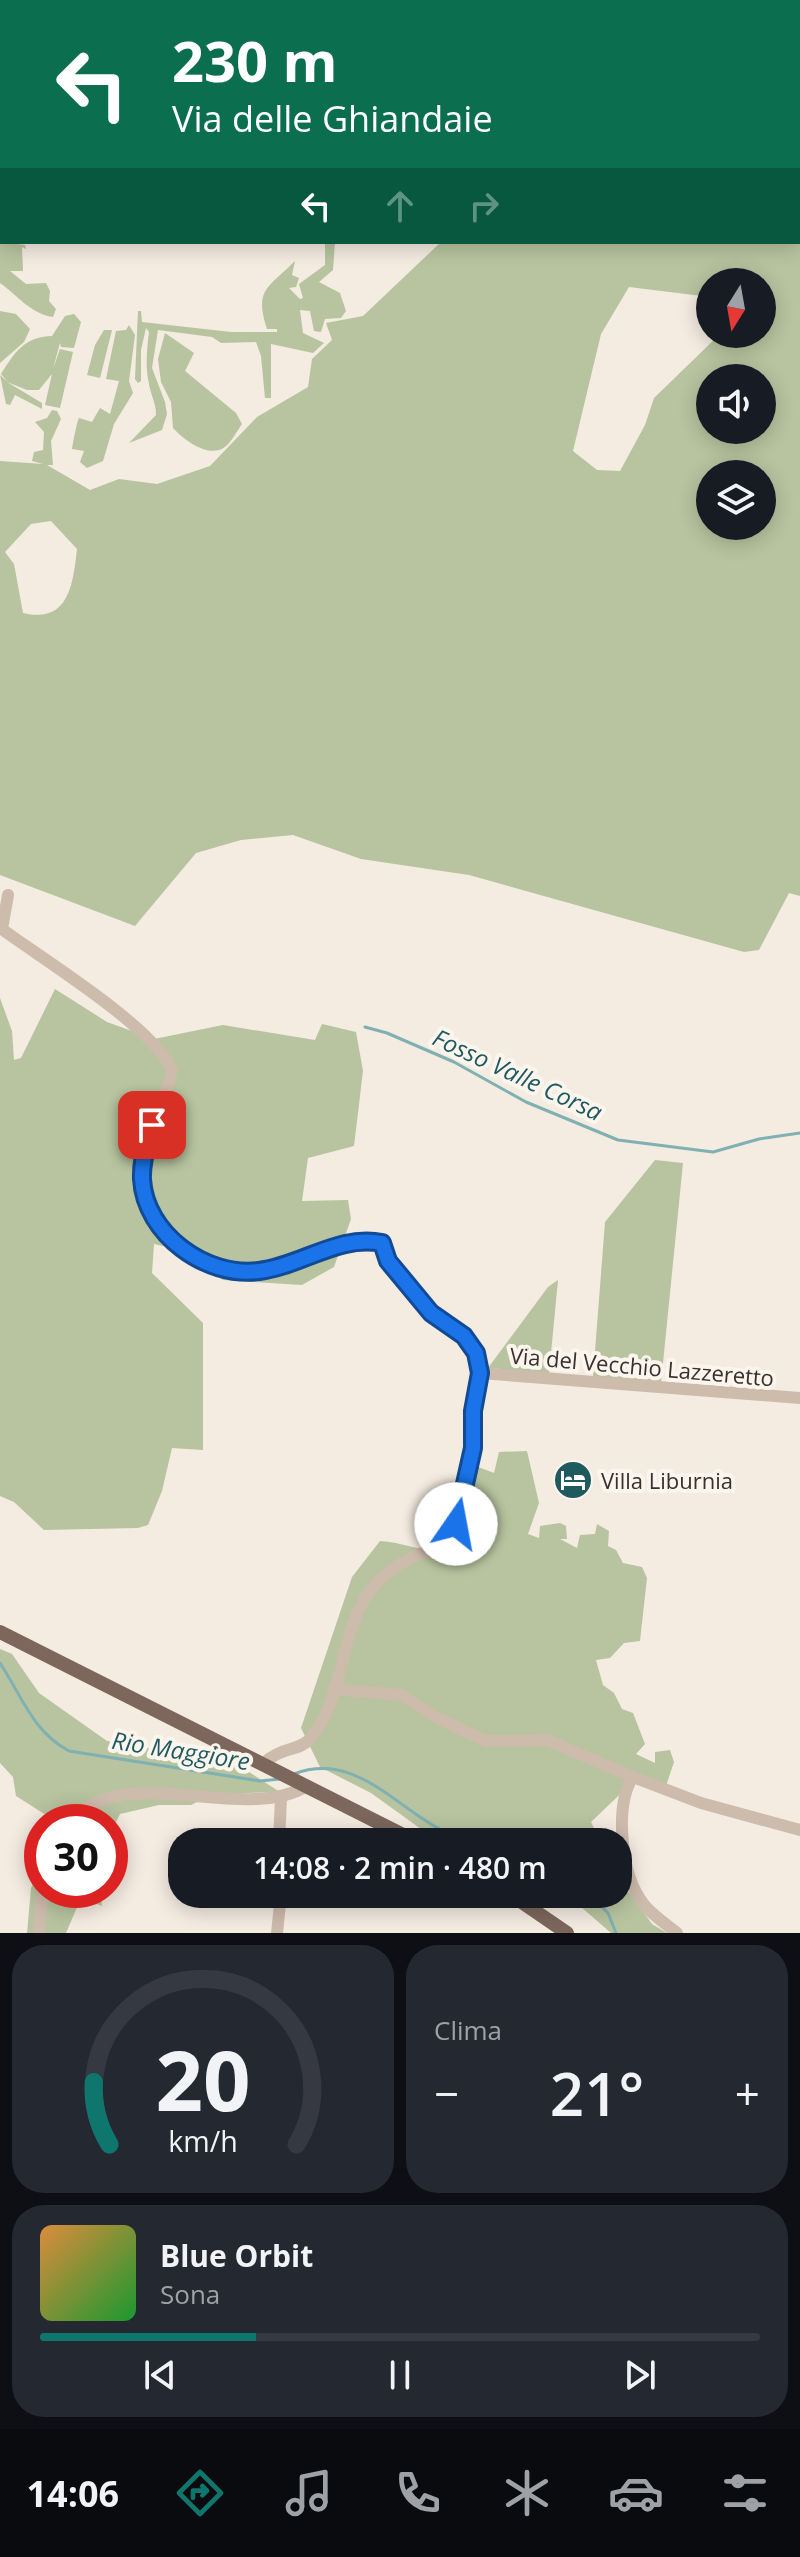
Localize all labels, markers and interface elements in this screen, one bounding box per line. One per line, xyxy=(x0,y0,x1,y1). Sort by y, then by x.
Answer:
text: 230 m xyxy=(172,22,338,98)
icon: left xyxy=(40,32,144,136)
text: Via delle Ghiandaie xyxy=(172,94,493,143)
icon: left xyxy=(294,184,338,228)
icon: ahead xyxy=(378,184,422,228)
icon: right xyxy=(462,184,506,228)
north arrow xyxy=(696,268,776,348)
map controls xyxy=(696,268,776,540)
button: sound xyxy=(696,364,776,444)
button: layers xyxy=(696,460,776,540)
water label: Fosso Valle Corsa xyxy=(428,1020,609,1128)
pin xyxy=(118,1091,186,1159)
icon: arrive xyxy=(130,1103,174,1147)
street label: Via del Vecchio Lazzeretto xyxy=(509,1340,775,1392)
hotel icon: Villa Liburnia xyxy=(552,1459,594,1501)
place label: Villa Liburnia xyxy=(601,1465,733,1495)
position arrow xyxy=(414,1482,498,1566)
water label: Rio Maggiore xyxy=(110,1723,252,1777)
speed limit sign: 30 xyxy=(24,1804,128,1908)
text: 14:08 · 2 min · 480 m xyxy=(253,1847,547,1888)
text: Clima xyxy=(434,2012,502,2048)
text: 20 xyxy=(155,2022,251,2135)
text: 21° xyxy=(550,2052,644,2134)
text: − xyxy=(434,2063,459,2123)
text: + xyxy=(735,2063,760,2123)
text: km/h xyxy=(168,2121,238,2160)
text: Blue Orbit xyxy=(160,2235,313,2276)
text: Sona xyxy=(160,2276,220,2312)
icon: previous xyxy=(138,2353,182,2397)
icon: pause xyxy=(378,2353,422,2397)
icon: next xyxy=(618,2353,662,2397)
icon: directions xyxy=(172,2465,228,2521)
icon: music xyxy=(281,2465,337,2521)
icon: phone xyxy=(390,2465,446,2521)
icon: climate xyxy=(499,2465,555,2521)
icon: car xyxy=(608,2465,664,2521)
icon: filters xyxy=(717,2465,773,2521)
text: 14:06 xyxy=(27,2469,119,2518)

